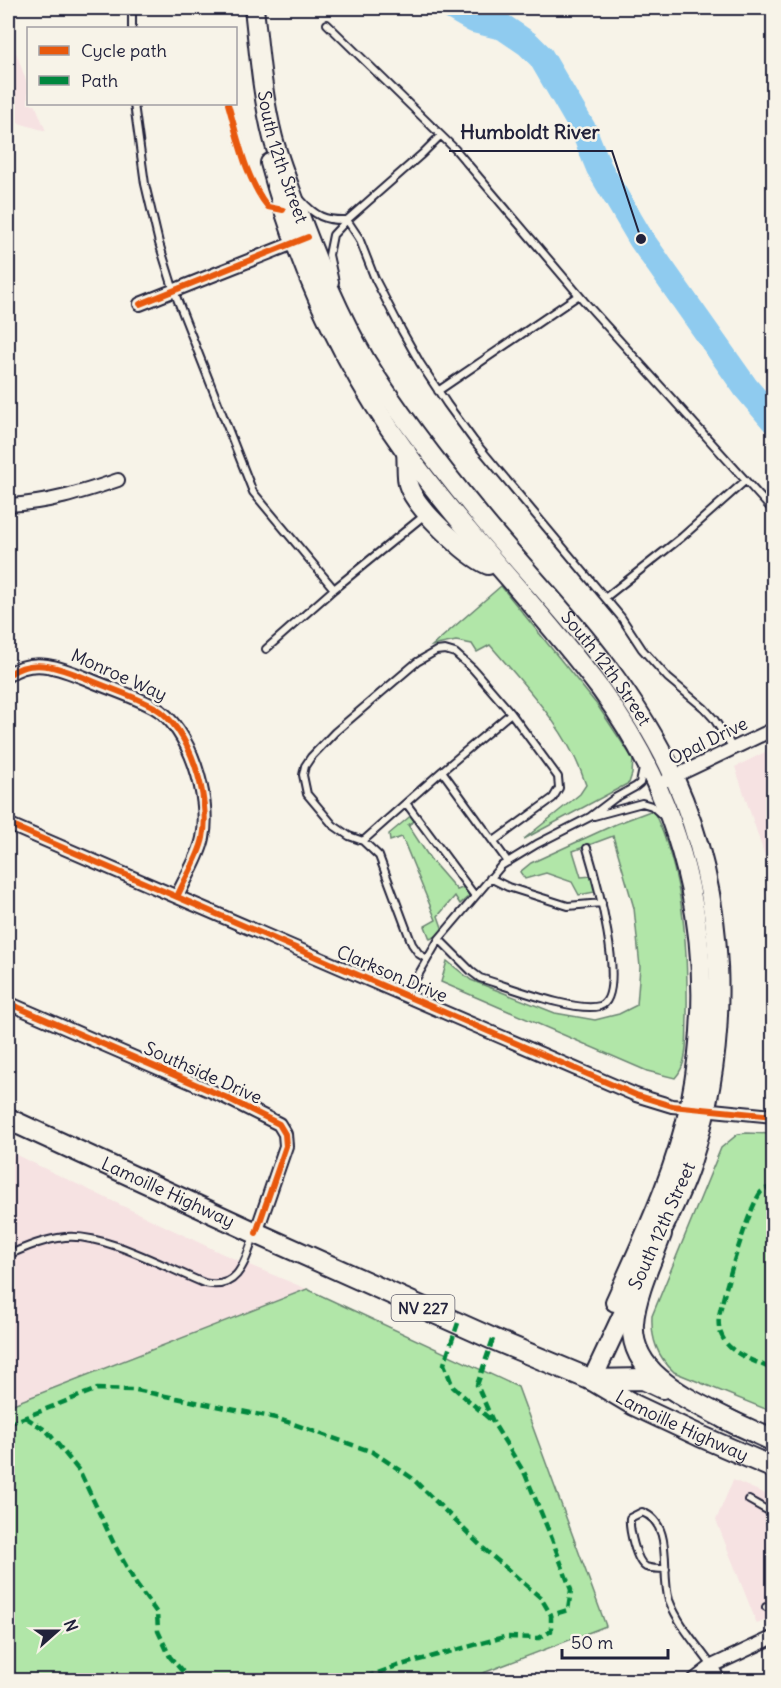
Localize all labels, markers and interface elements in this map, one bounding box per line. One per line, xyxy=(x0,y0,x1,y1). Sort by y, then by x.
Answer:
legend xyxy=(27,27,237,105)
text: Cycle path xyxy=(81,39,167,62)
text: Path xyxy=(81,69,118,92)
street label: South 12th Street xyxy=(253,89,314,226)
callout: Humboldt River xyxy=(449,113,612,151)
text: Humboldt River xyxy=(460,119,601,144)
street label: South 12th Street xyxy=(556,606,656,730)
street label: Monroe Way xyxy=(68,643,171,706)
street label: Opal Drive xyxy=(664,712,751,770)
street label: Clarkson Drive xyxy=(333,940,451,1007)
street label: Southside Drive xyxy=(141,1036,266,1109)
street label: Lamoille Highway xyxy=(98,1152,238,1233)
street label: South 12th Street xyxy=(623,1158,700,1293)
road number: NV 227 xyxy=(392,1295,454,1321)
street label: Lamoille Highway xyxy=(612,1385,752,1467)
north arrow xyxy=(27,1601,87,1661)
text: N xyxy=(60,1617,82,1634)
scale bar xyxy=(562,1622,668,1660)
text: 50 m xyxy=(571,1631,613,1654)

